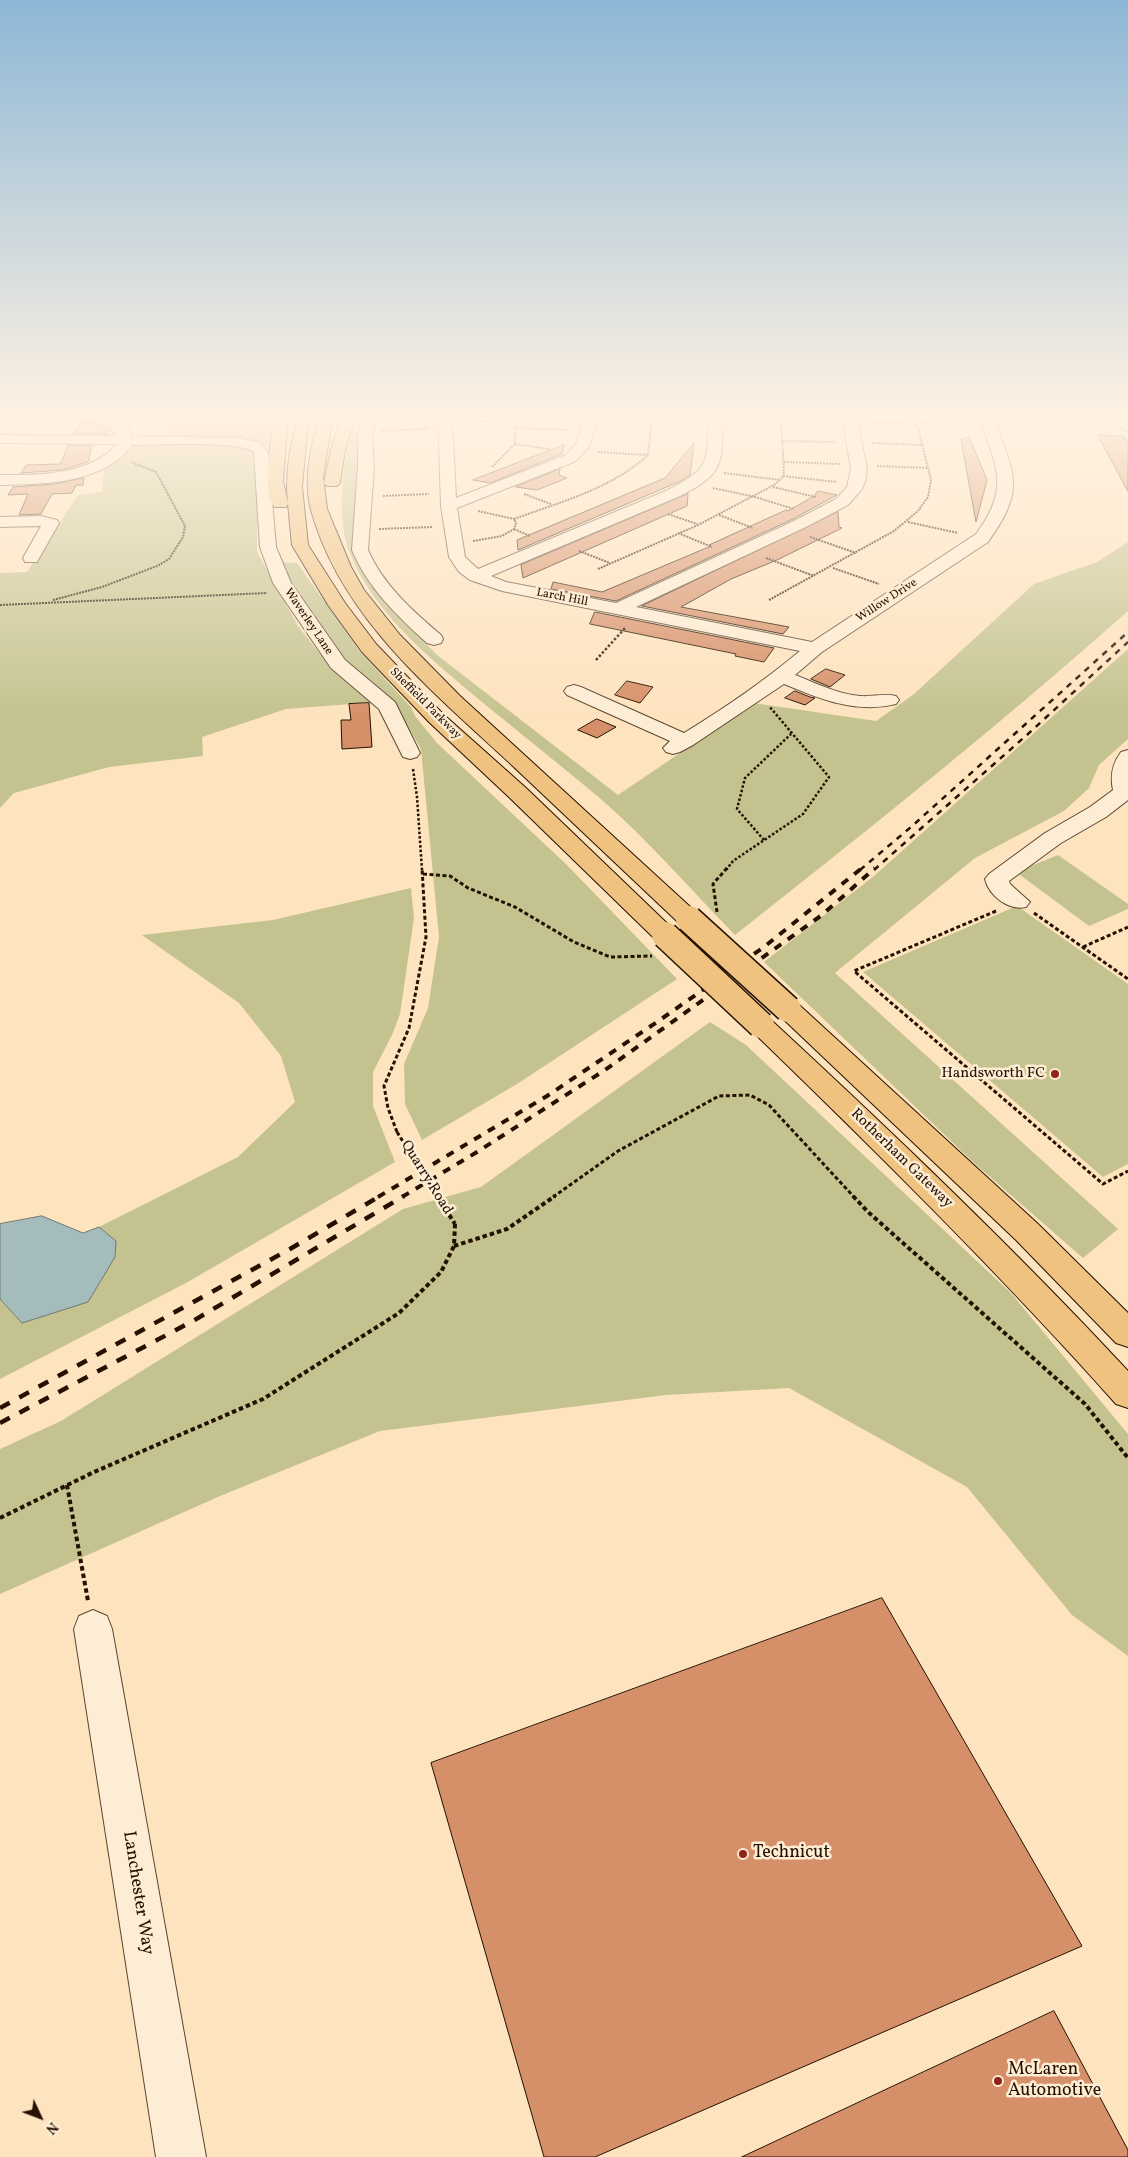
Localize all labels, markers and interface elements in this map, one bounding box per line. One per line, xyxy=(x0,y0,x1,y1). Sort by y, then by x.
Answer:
street label: Willow Drive xyxy=(854,576,920,626)
street label: Waverley Lane xyxy=(280,586,336,658)
street label: Larch Hill xyxy=(535,586,589,610)
street label: Sheffield Parkway xyxy=(386,665,464,743)
place label: Handsworth FC xyxy=(942,1065,1045,1083)
marker: Handsworth FC xyxy=(1049,1068,1061,1080)
street label: Rotherham Gateway xyxy=(846,1106,956,1212)
street label: Quarry Road xyxy=(396,1137,456,1219)
street label: Lanchester Way xyxy=(117,1830,157,1956)
place label: Technicut xyxy=(753,1843,830,1865)
marker: Technicut xyxy=(737,1848,749,1860)
place label: McLaren Automotive xyxy=(1008,2060,1101,2102)
marker: McLaren Automotive xyxy=(992,2075,1004,2087)
north arrow xyxy=(15,2092,65,2142)
text: N xyxy=(41,2117,62,2138)

